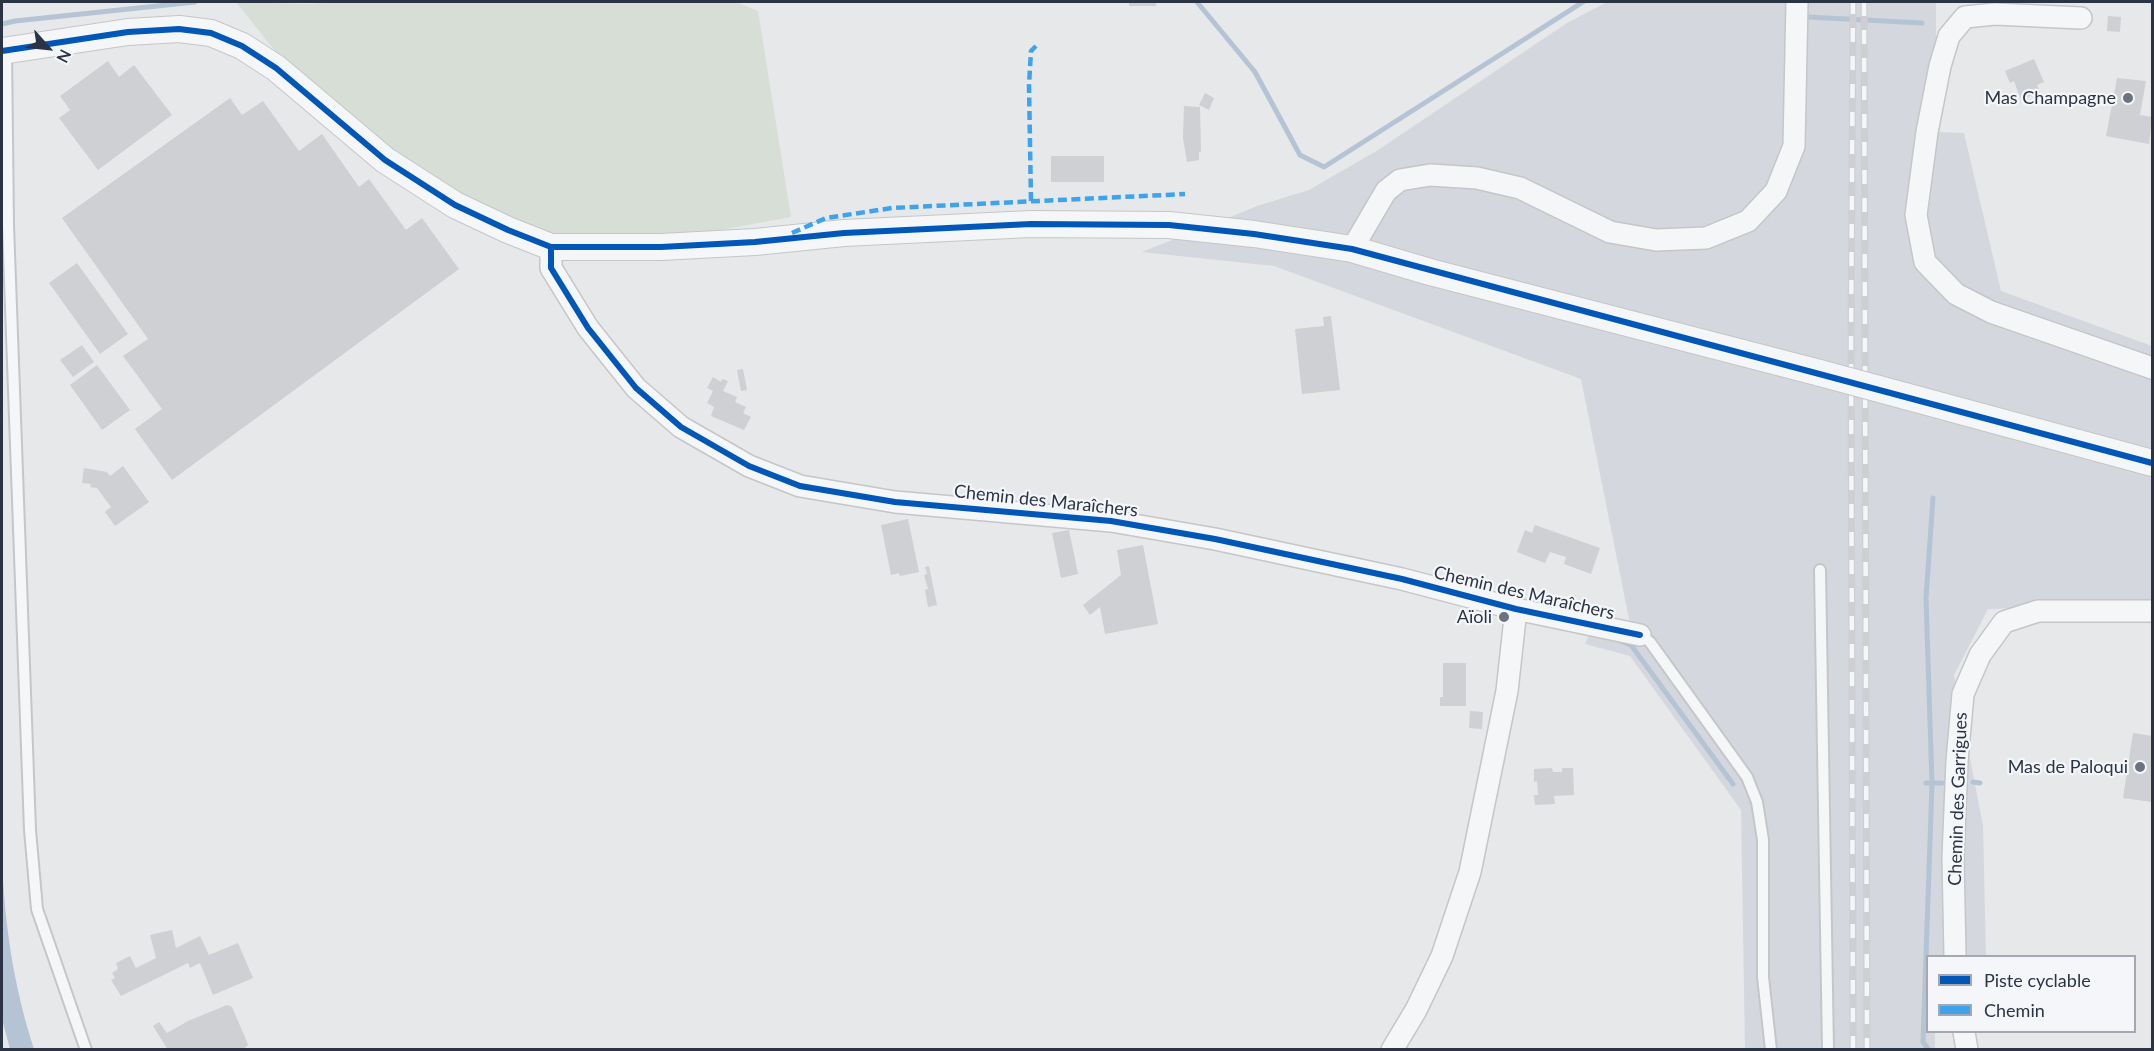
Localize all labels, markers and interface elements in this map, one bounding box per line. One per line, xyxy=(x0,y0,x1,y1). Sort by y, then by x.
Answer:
north arrow xyxy=(18,18,78,78)
text: N xyxy=(53,47,76,66)
place label: Mas Champagne xyxy=(1984,87,2116,109)
marker: Mas Champagne xyxy=(2121,91,2135,105)
street label: Chemin des Maraîchers xyxy=(953,481,1139,521)
street label: Chemin des Maraîchers xyxy=(1432,562,1616,624)
place label: Aïoli xyxy=(1457,606,1492,628)
marker: Aïoli xyxy=(1497,610,1511,624)
street label: Chemin des Garrigues xyxy=(1944,712,1972,886)
place label: Mas de Paloqui xyxy=(2008,756,2128,778)
marker: Mas de Paloqui xyxy=(2133,760,2147,774)
legend xyxy=(1926,955,2136,1033)
text: Piste cyclable xyxy=(1984,969,2091,991)
text: Chemin xyxy=(1984,999,2045,1021)

